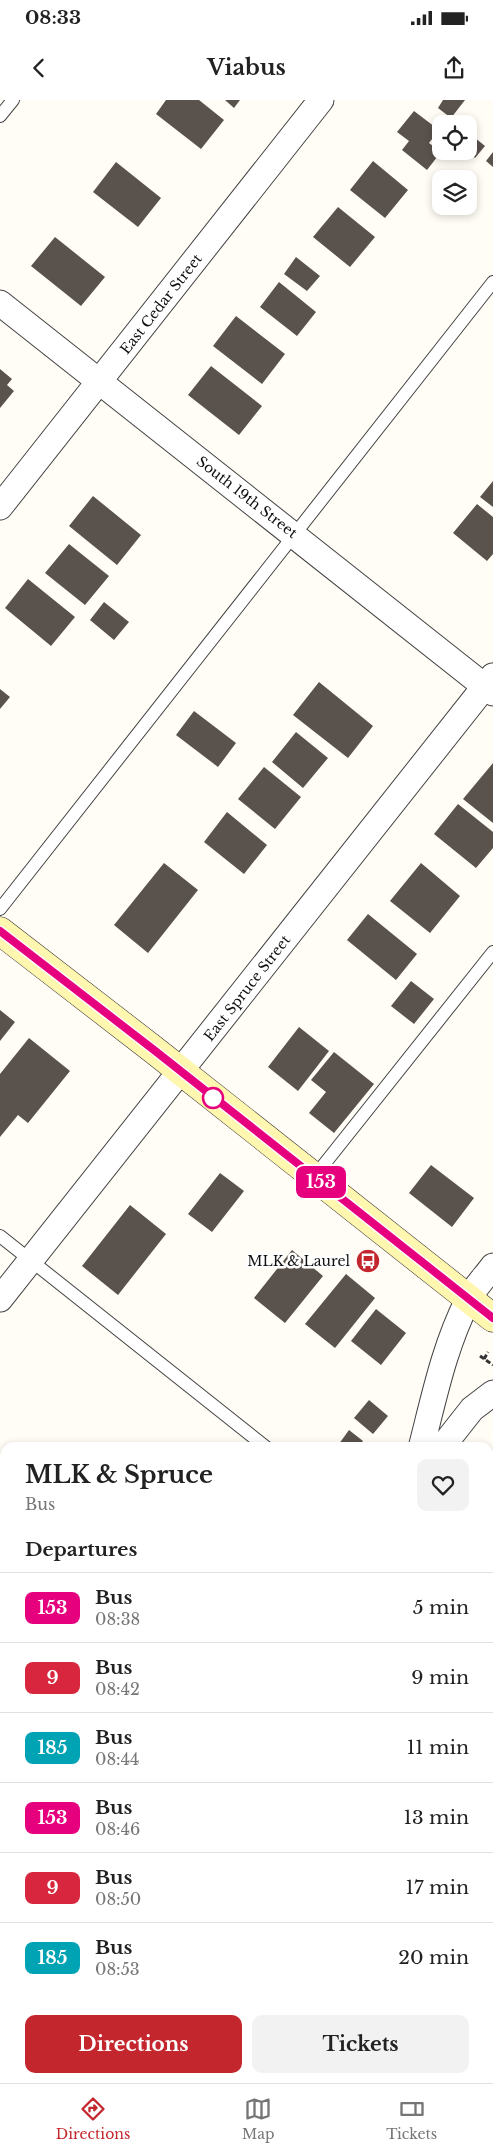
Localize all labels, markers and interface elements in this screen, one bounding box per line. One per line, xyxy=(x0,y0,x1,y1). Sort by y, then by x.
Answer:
text: 08:33 xyxy=(25,6,81,29)
icon: back xyxy=(25,54,53,82)
text: Viabus xyxy=(207,54,286,81)
icon: share xyxy=(440,54,468,82)
map controls xyxy=(432,115,477,215)
button: locate xyxy=(432,115,477,160)
button: layers xyxy=(432,170,477,215)
street label: East Cedar Street xyxy=(116,250,206,358)
street label: South 19th Street xyxy=(193,452,301,542)
street label: East Spruce Street xyxy=(200,931,294,1045)
unlabelled marker xyxy=(202,1087,224,1109)
line badge: 153 xyxy=(292,1166,350,1198)
text: 153 xyxy=(306,1171,336,1193)
bus stop icon: MLK & Laurel xyxy=(355,1248,381,1274)
place label: MLK & Laurel xyxy=(247,1252,350,1270)
button: heart xyxy=(417,1459,469,1511)
text: MLK & Spruce xyxy=(25,1460,213,1489)
text: Bus xyxy=(25,1494,55,1514)
text: Departures xyxy=(25,1538,137,1561)
text: Bus xyxy=(95,1586,132,1609)
text: 5 min xyxy=(413,1596,469,1619)
text: 153 xyxy=(37,1597,68,1619)
text: 08:38 xyxy=(95,1609,140,1629)
text: Bus xyxy=(95,1656,132,1679)
text: 9 min xyxy=(411,1666,469,1689)
text: 9 xyxy=(46,1667,59,1689)
text: 08:42 xyxy=(95,1679,140,1699)
text: Bus xyxy=(95,1726,132,1749)
text: 11 min xyxy=(407,1736,469,1759)
text: 185 xyxy=(38,1737,68,1759)
text: 08:44 xyxy=(95,1749,139,1769)
text: Bus xyxy=(95,1796,132,1819)
text: 13 min xyxy=(403,1806,469,1829)
text: 153 xyxy=(37,1807,68,1829)
text: 08:46 xyxy=(95,1819,140,1839)
text: Bus xyxy=(95,1866,132,1889)
text: 17 min xyxy=(406,1876,469,1899)
text: 9 xyxy=(46,1877,59,1899)
text: 08:50 xyxy=(95,1889,141,1909)
text: Bus xyxy=(95,1936,132,1959)
text: 20 min xyxy=(398,1946,469,1969)
text: 185 xyxy=(38,1947,68,1969)
text: 08:53 xyxy=(95,1959,140,1979)
button: Directions xyxy=(25,2015,242,2073)
button: Tickets xyxy=(252,2015,469,2073)
tab: Directions xyxy=(56,2095,130,2143)
tab: Map xyxy=(242,2095,275,2143)
tab: Tickets xyxy=(386,2095,437,2143)

